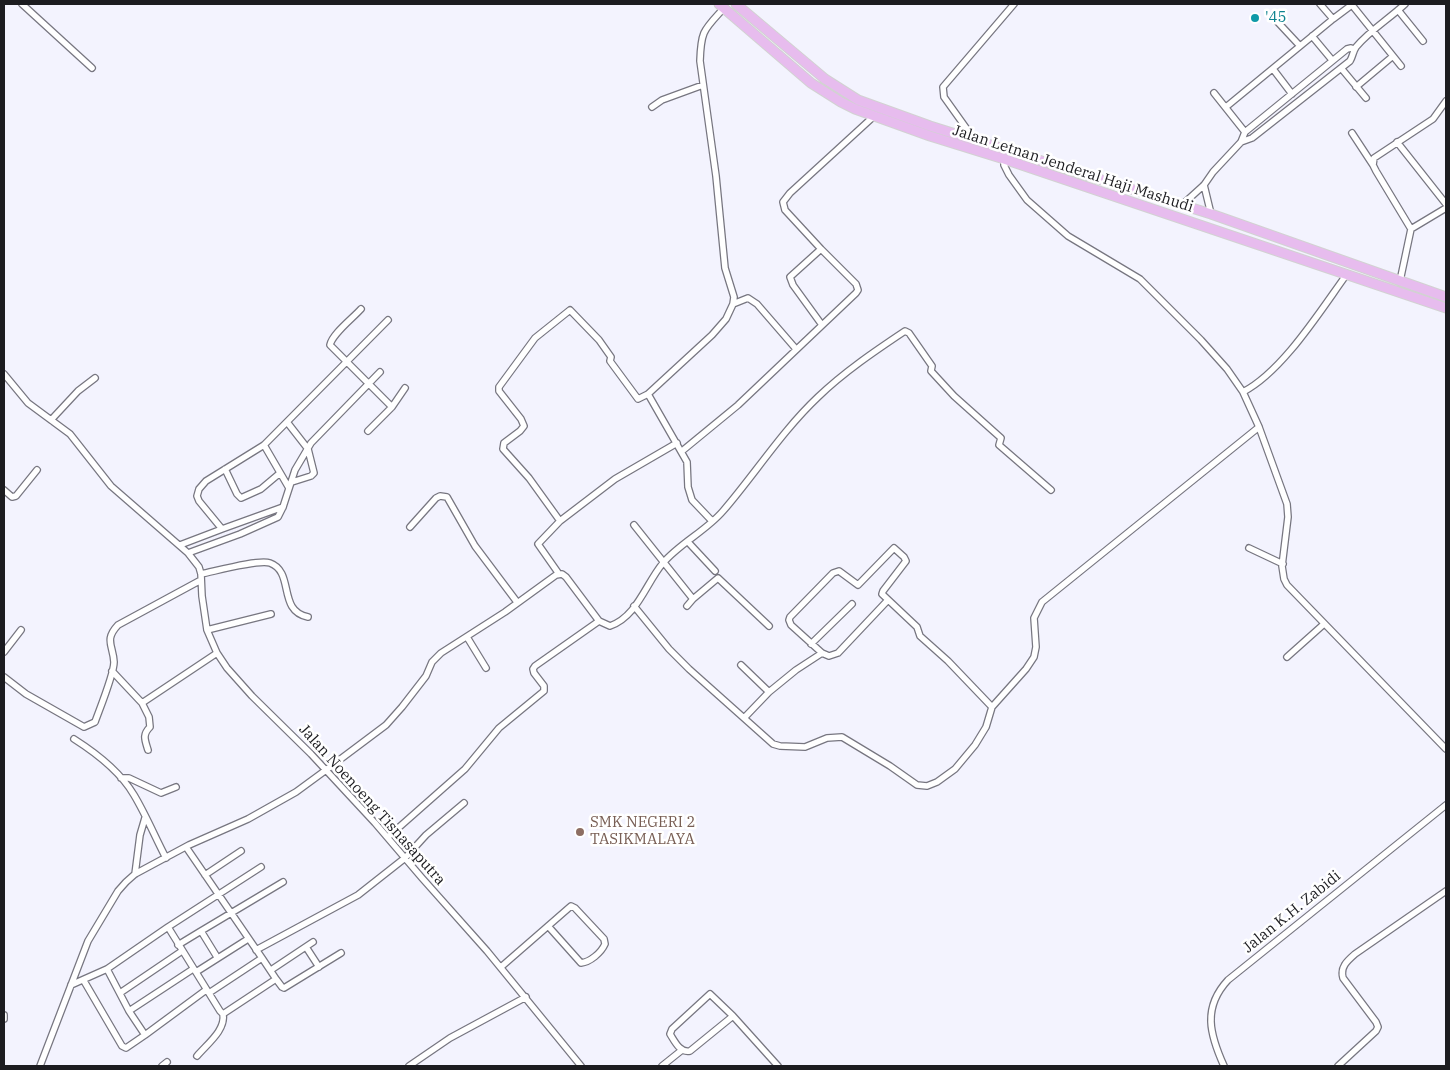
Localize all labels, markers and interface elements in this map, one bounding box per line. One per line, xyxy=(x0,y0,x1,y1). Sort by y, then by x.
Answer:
place label: '45 xyxy=(1265,9,1287,27)
marker: '45 xyxy=(1249,12,1261,24)
street label: Jalan Letnan Jenderal Haji Mashudi xyxy=(950,122,1196,216)
street label: Jalan Noenoeng Tisnasaputra xyxy=(295,721,449,889)
place label: SMK NEGERI 2 TASIKMALAYA xyxy=(590,814,695,849)
marker: SMK NEGERI 2 TASIKMALAYA xyxy=(574,826,586,838)
street label: Jalan K.H. Zabidi xyxy=(1240,867,1344,957)

